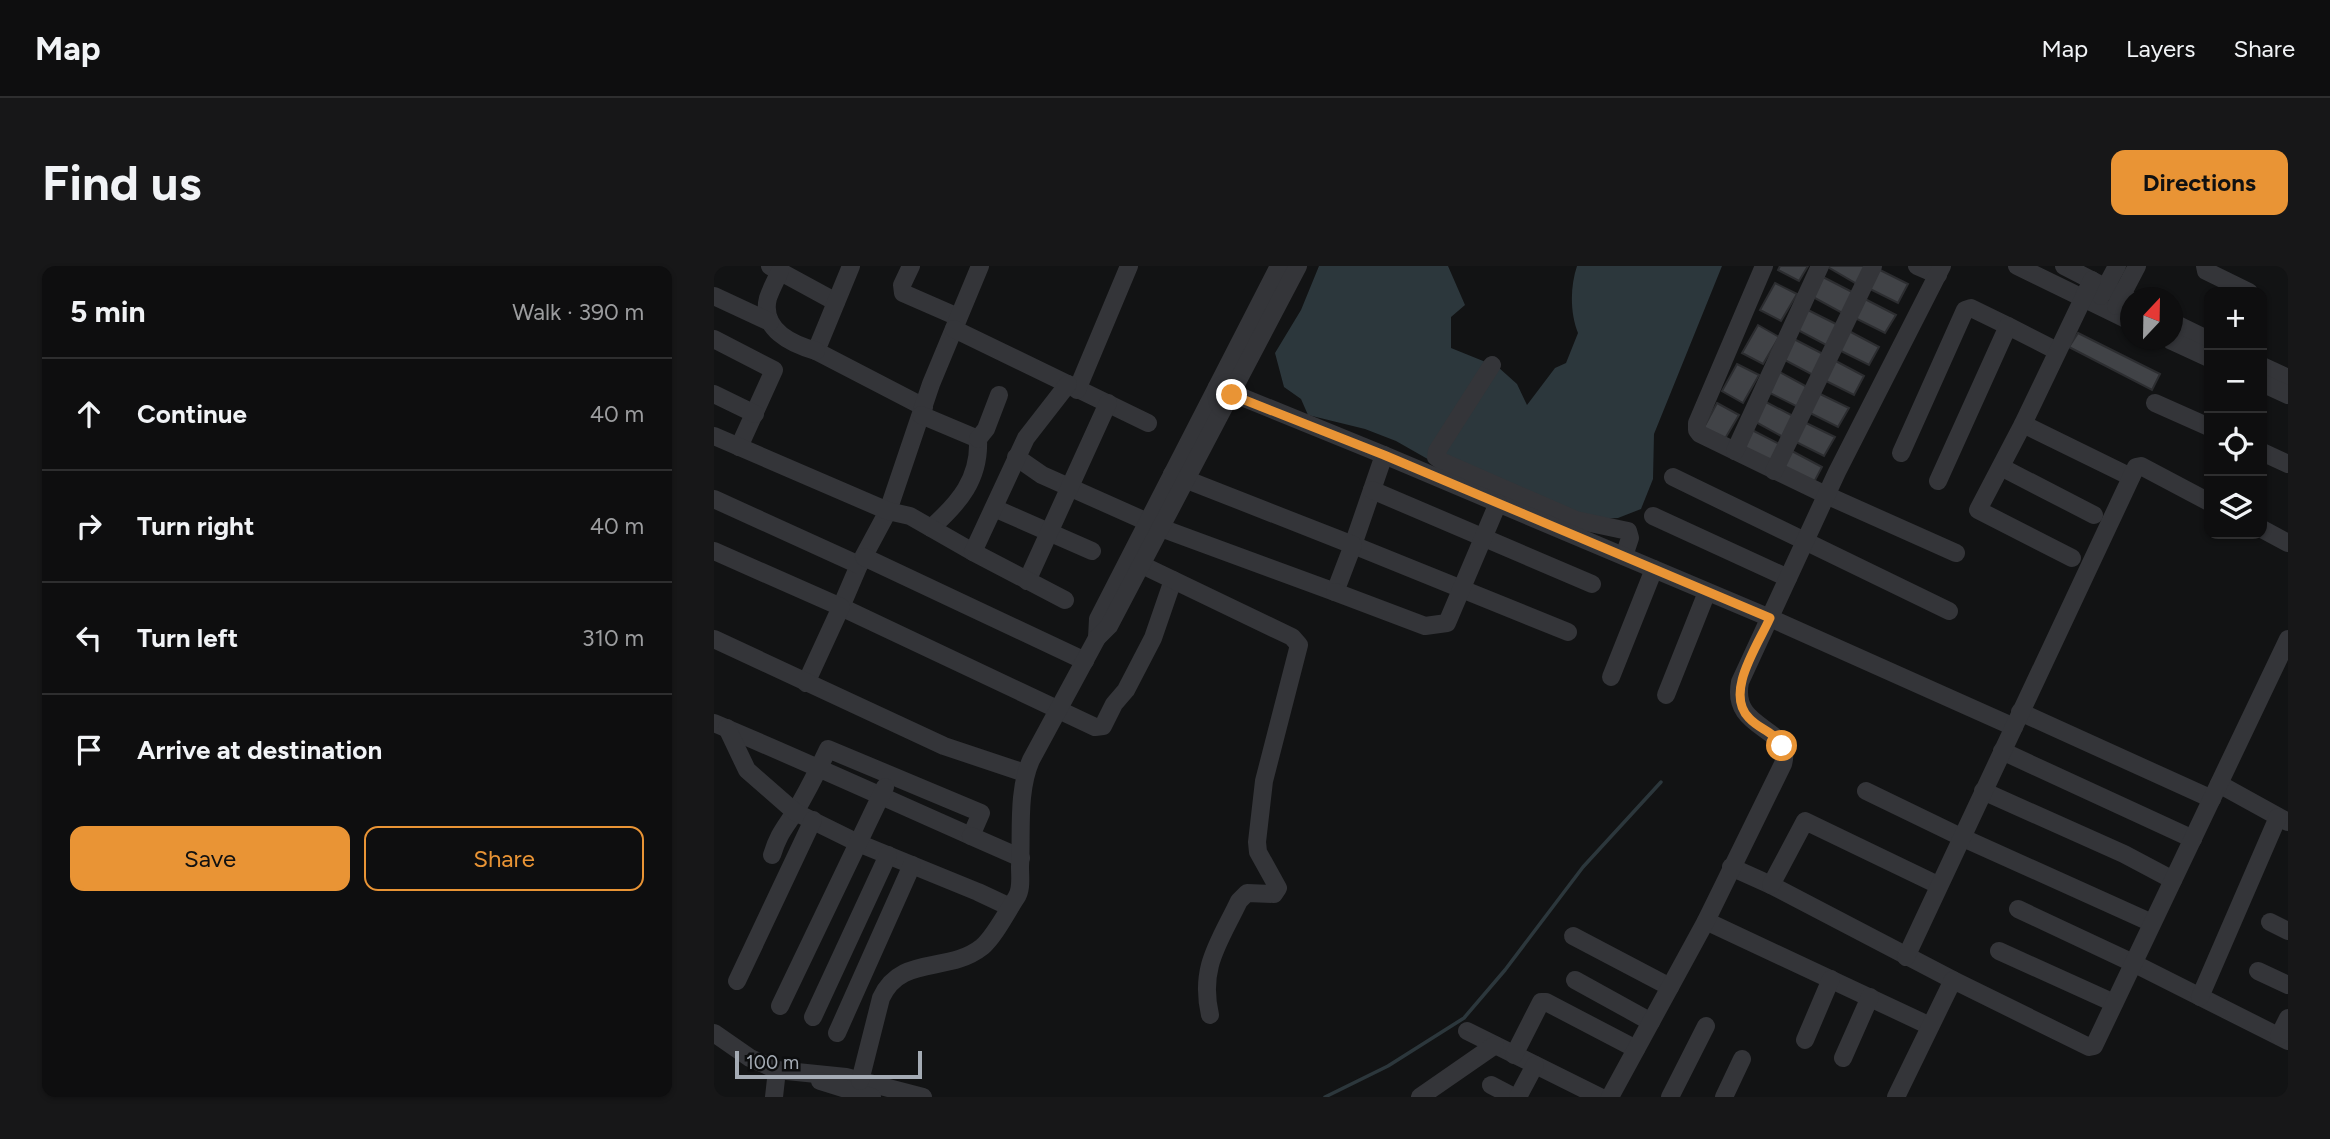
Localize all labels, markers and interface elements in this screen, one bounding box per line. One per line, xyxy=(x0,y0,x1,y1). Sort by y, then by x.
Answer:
text: Map xyxy=(35,29,101,68)
text: Map xyxy=(2041,34,2088,63)
text: Layers xyxy=(2126,34,2195,63)
text: Share xyxy=(2233,34,2295,63)
button: Directions xyxy=(2111,150,2288,215)
text: Find us xyxy=(42,153,201,212)
north arrow xyxy=(2120,287,2183,350)
map controls xyxy=(2204,287,2267,539)
button: + xyxy=(2204,287,2267,350)
text: 5 min xyxy=(70,293,146,330)
text: Walk · 390 m xyxy=(512,298,644,326)
button: − xyxy=(2204,350,2267,413)
route end xyxy=(1216,379,1247,410)
icon: ahead xyxy=(70,395,108,433)
text: Continue xyxy=(137,398,247,430)
text: 40 m xyxy=(590,400,644,428)
button: locate xyxy=(2204,413,2267,476)
button: layers xyxy=(2204,476,2267,539)
icon: right xyxy=(70,507,108,545)
text: Turn right xyxy=(137,510,254,542)
text: 40 m xyxy=(590,512,644,540)
icon: left xyxy=(70,619,108,657)
text: Turn left xyxy=(137,622,238,654)
text: 310 m xyxy=(582,624,644,652)
route start xyxy=(1766,730,1797,761)
icon: arrive xyxy=(70,731,108,769)
text: Arrive at destination xyxy=(137,734,382,766)
button: Save xyxy=(70,826,350,891)
button: Share xyxy=(364,826,644,891)
scale bar xyxy=(735,1048,922,1080)
text: 100 m xyxy=(746,1051,799,1074)

